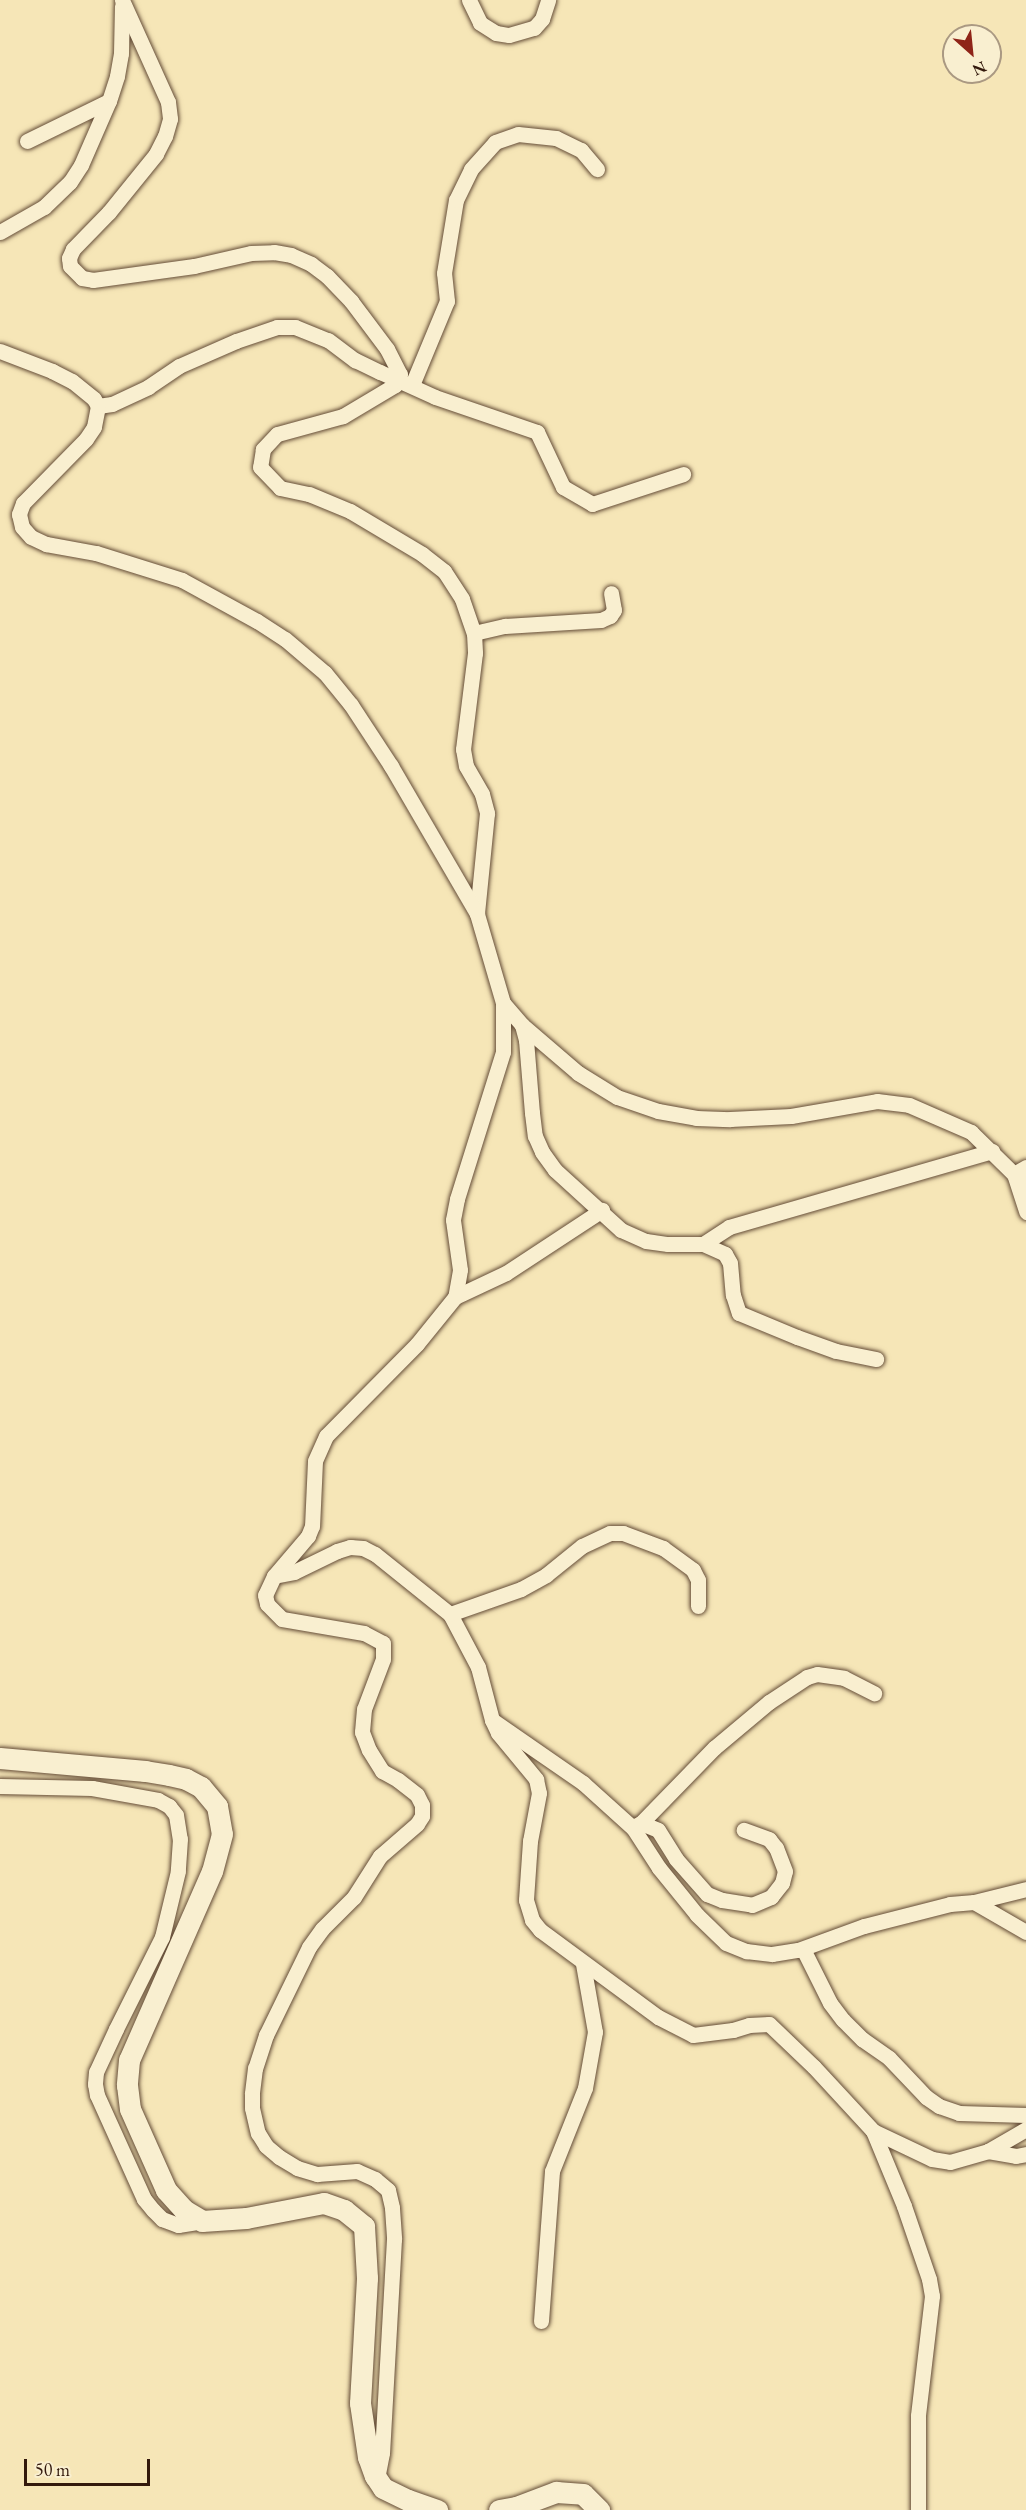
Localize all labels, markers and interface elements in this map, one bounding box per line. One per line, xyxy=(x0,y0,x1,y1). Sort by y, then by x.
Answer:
north arrow xyxy=(942,24,1002,84)
text: N xyxy=(969,56,990,81)
scale bar xyxy=(27,2447,153,2485)
text: 50 m xyxy=(35,2458,70,2481)

